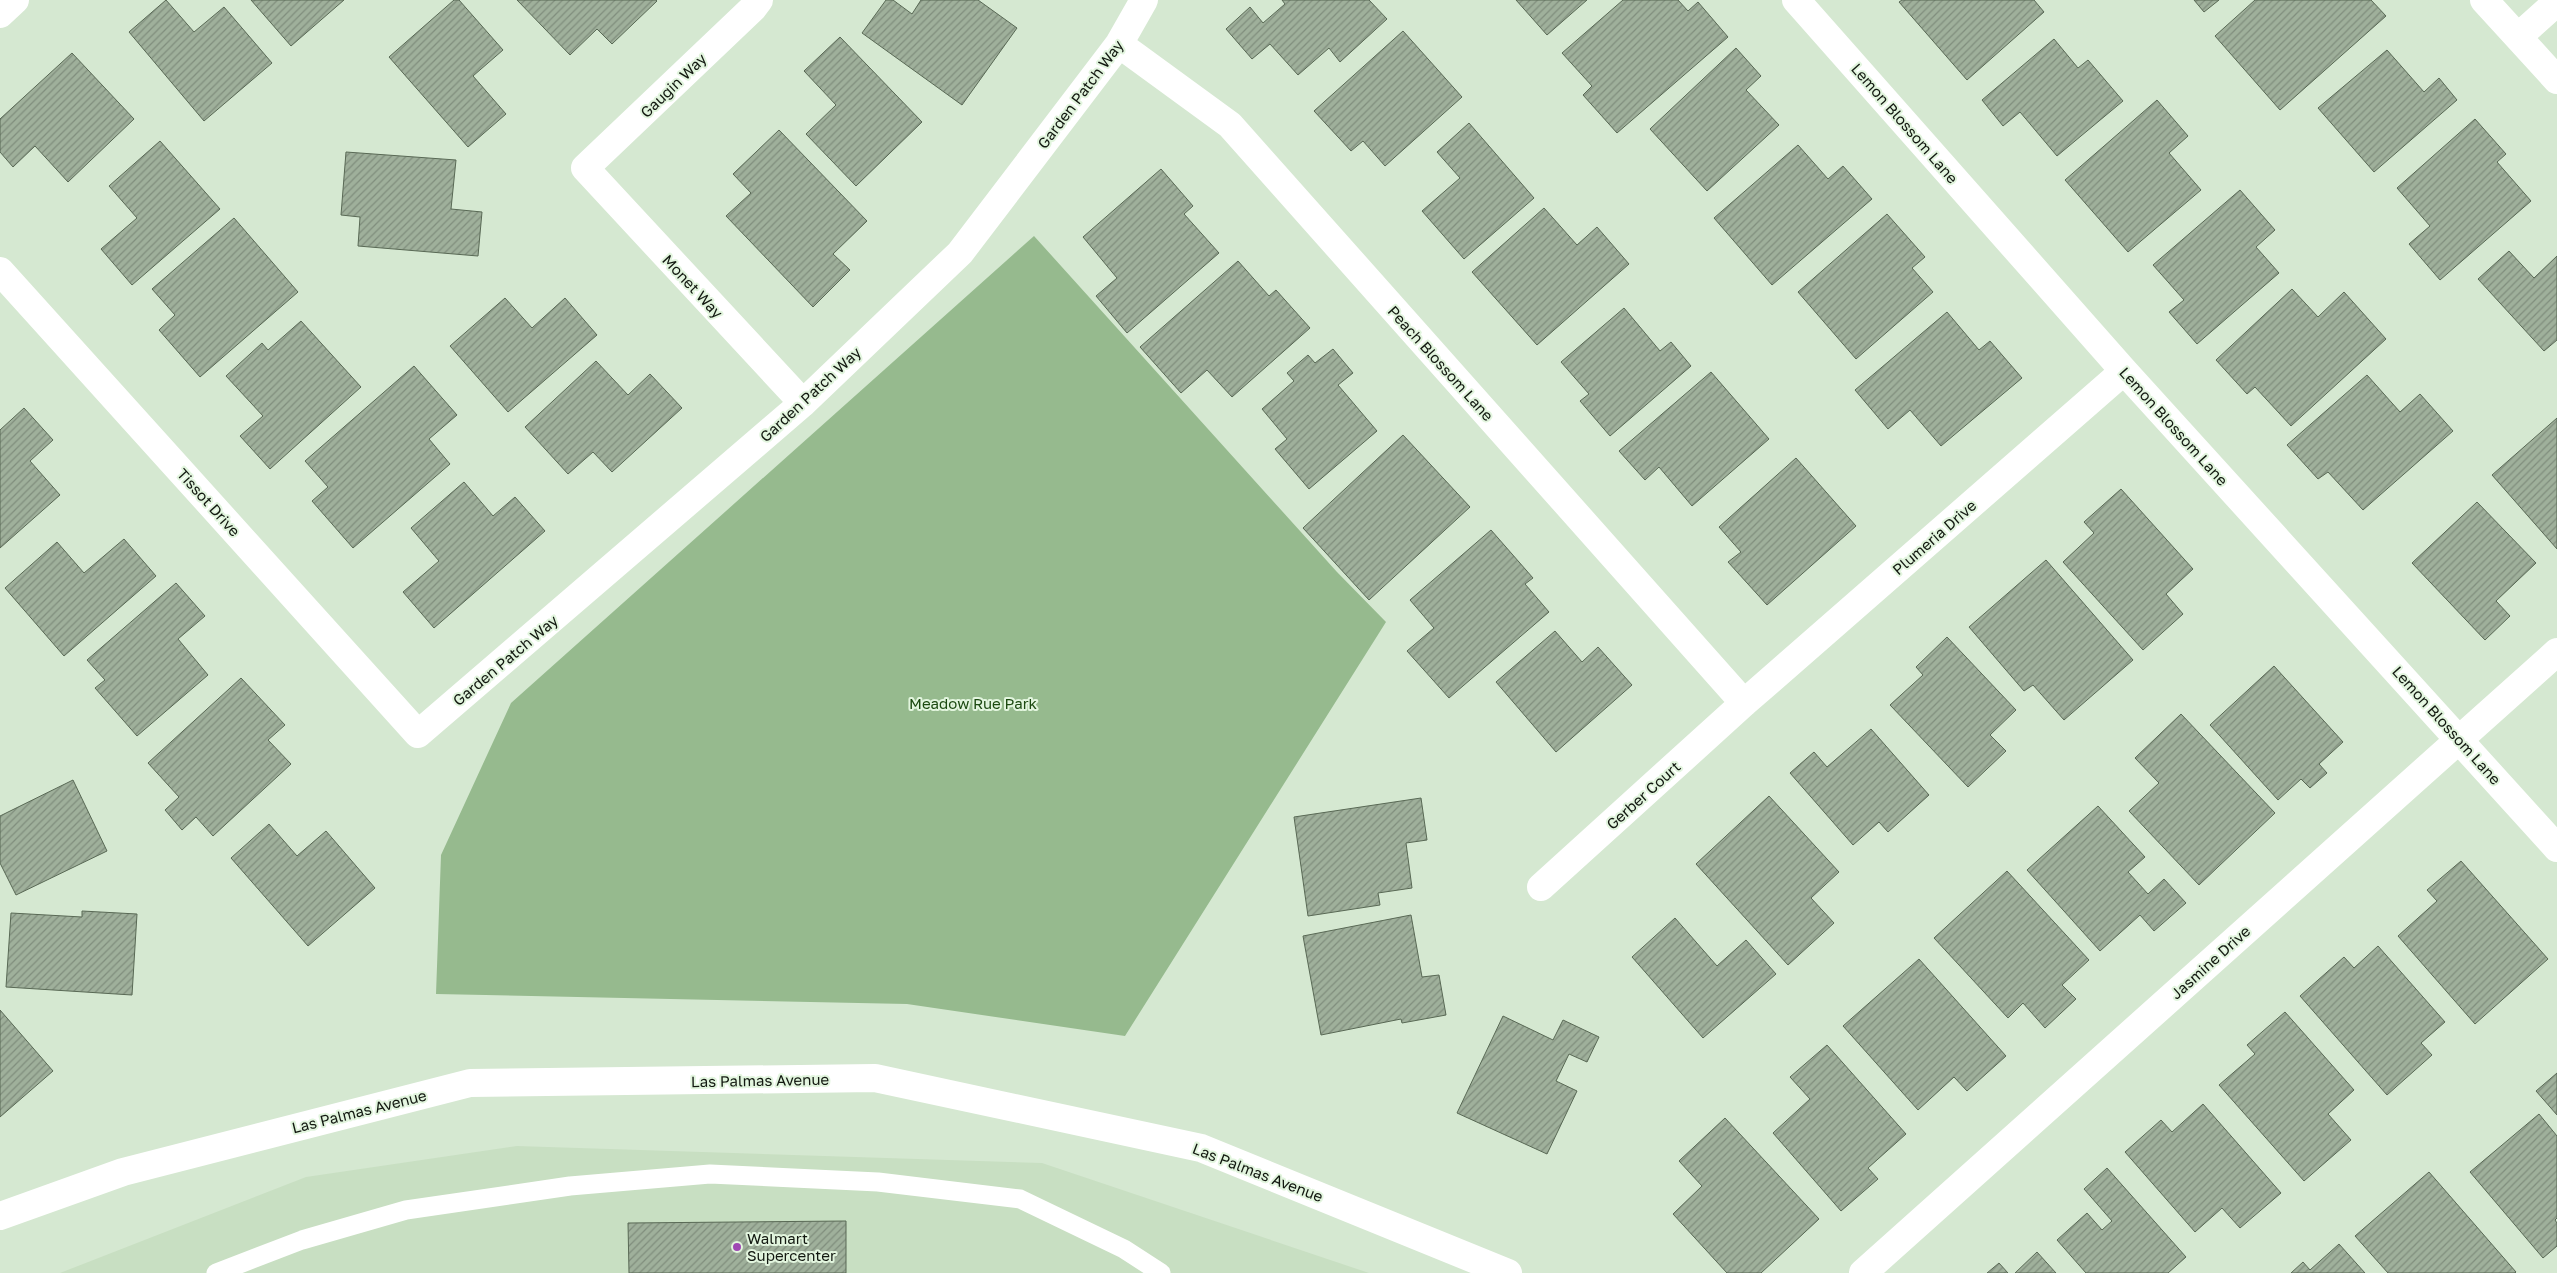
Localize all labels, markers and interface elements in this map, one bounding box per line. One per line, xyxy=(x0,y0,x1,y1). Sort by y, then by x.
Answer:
street label: Garden Patch Way xyxy=(1033,36,1127,152)
street label: Gaugin Way xyxy=(636,49,710,121)
street label: Lemon Blossom Lane xyxy=(1848,59,1962,187)
street label: Monet Way xyxy=(659,251,727,322)
street label: Peach Blossom Lane xyxy=(1385,302,1498,425)
street label: Garden Patch Way xyxy=(756,342,865,445)
street label: Lemon Blossom Lane xyxy=(2116,363,2232,489)
street label: Tissot Drive xyxy=(174,464,244,540)
street label: Plumeria Drive xyxy=(1888,496,1980,578)
street label: Garden Patch Way xyxy=(449,611,561,709)
street label: Lemon Blossom Lane xyxy=(2389,662,2505,788)
park label: Meadow Rue Park xyxy=(909,694,1037,712)
street label: Gerber Court xyxy=(1602,757,1684,833)
street label: Jasmine Drive xyxy=(2166,921,2254,1002)
street label: Las Palmas Avenue xyxy=(691,1070,830,1090)
street label: Las Palmas Avenue xyxy=(290,1085,429,1136)
street label: Las Palmas Avenue xyxy=(1190,1139,1326,1205)
place label: Walmart Supercenter xyxy=(747,1229,836,1264)
marker: Walmart Supercenter xyxy=(731,1241,743,1253)

